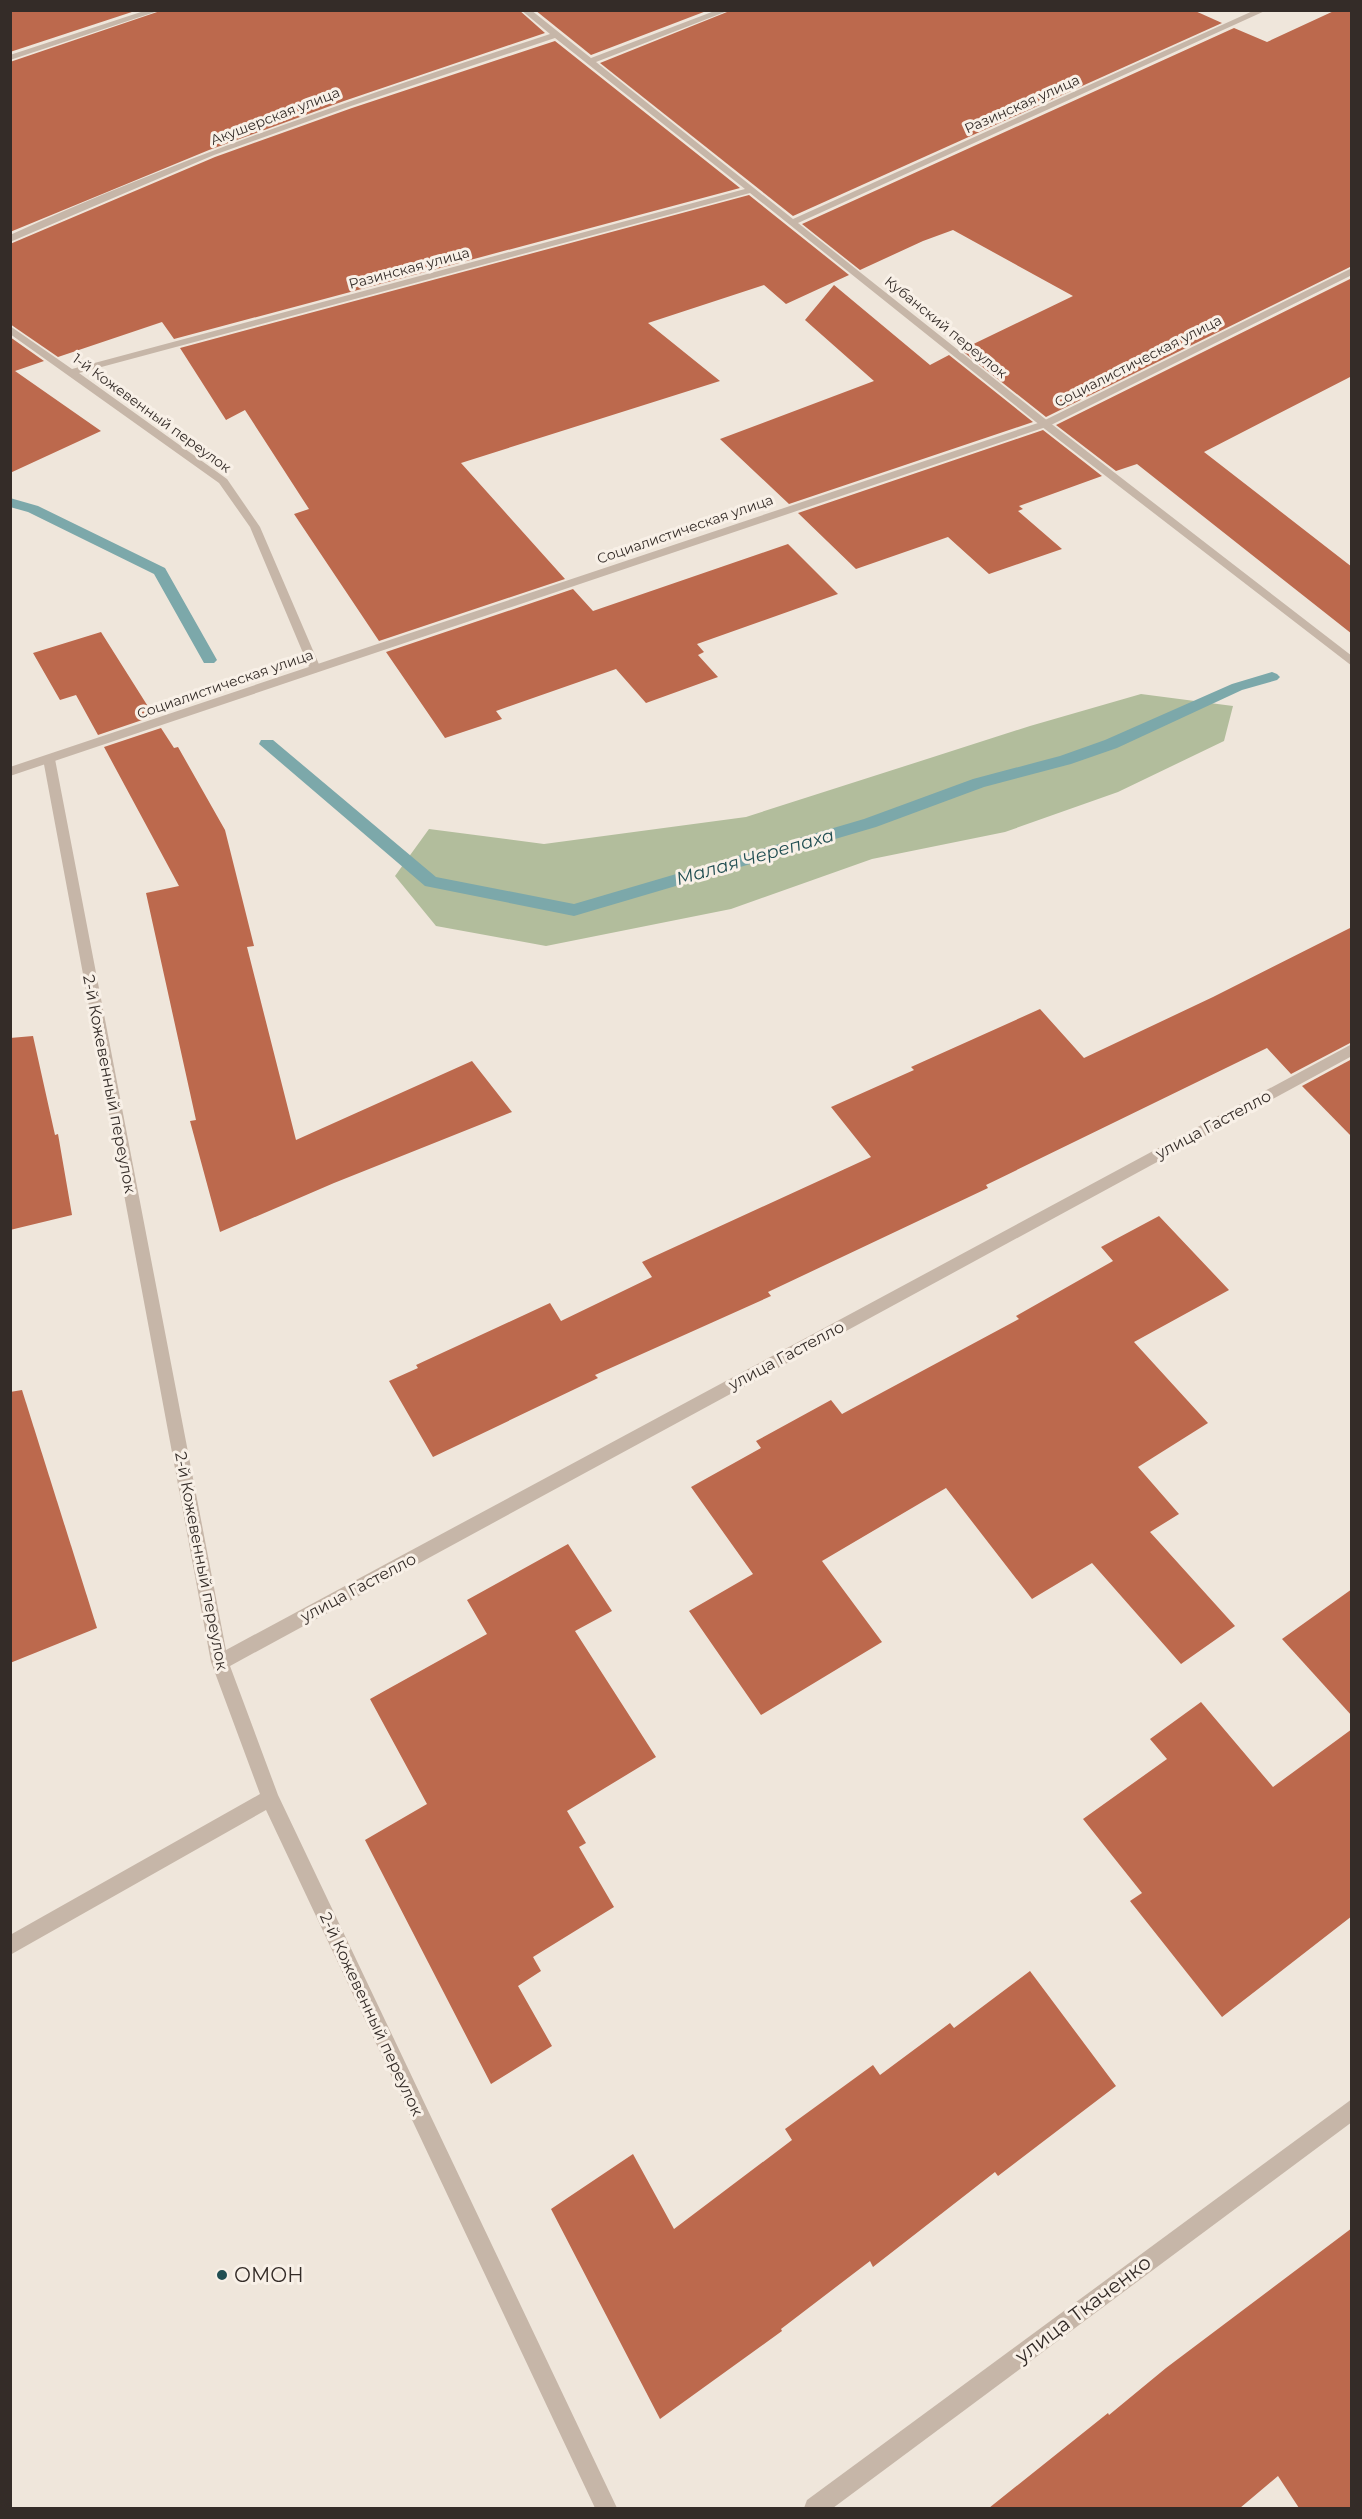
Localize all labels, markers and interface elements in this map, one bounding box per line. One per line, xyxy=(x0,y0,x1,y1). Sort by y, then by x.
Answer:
street label: Разинская улица xyxy=(962,70,1082,138)
street label: Акушерская улица xyxy=(208,83,342,149)
street label: Разинская улица xyxy=(347,243,471,293)
street label: Кубанский переулок xyxy=(881,272,1011,382)
street label: Социалистическая улица xyxy=(1051,311,1225,411)
street label: 1-й Кожевенный переулок xyxy=(69,349,235,477)
street label: Социалистическая улица xyxy=(594,490,776,568)
street label: Социалистическая улица xyxy=(134,645,316,723)
water label: Малая Черепаха xyxy=(674,824,836,890)
street label: 2-й Кожевенный переулок xyxy=(79,973,140,1196)
street label: улица Гастелло xyxy=(1151,1086,1274,1163)
street label: улица Гастелло xyxy=(724,1317,847,1394)
street label: 2-й Кожевенный переулок xyxy=(171,1450,232,1673)
street label: улица Гастелло xyxy=(296,1549,419,1626)
street label: 2-й Кожевенный переулок xyxy=(316,1909,427,2120)
street label: улица Ткаченко xyxy=(1009,2250,1156,2369)
place label: ОМОН xyxy=(234,2263,304,2287)
marker: ОМОН xyxy=(215,2268,229,2282)

